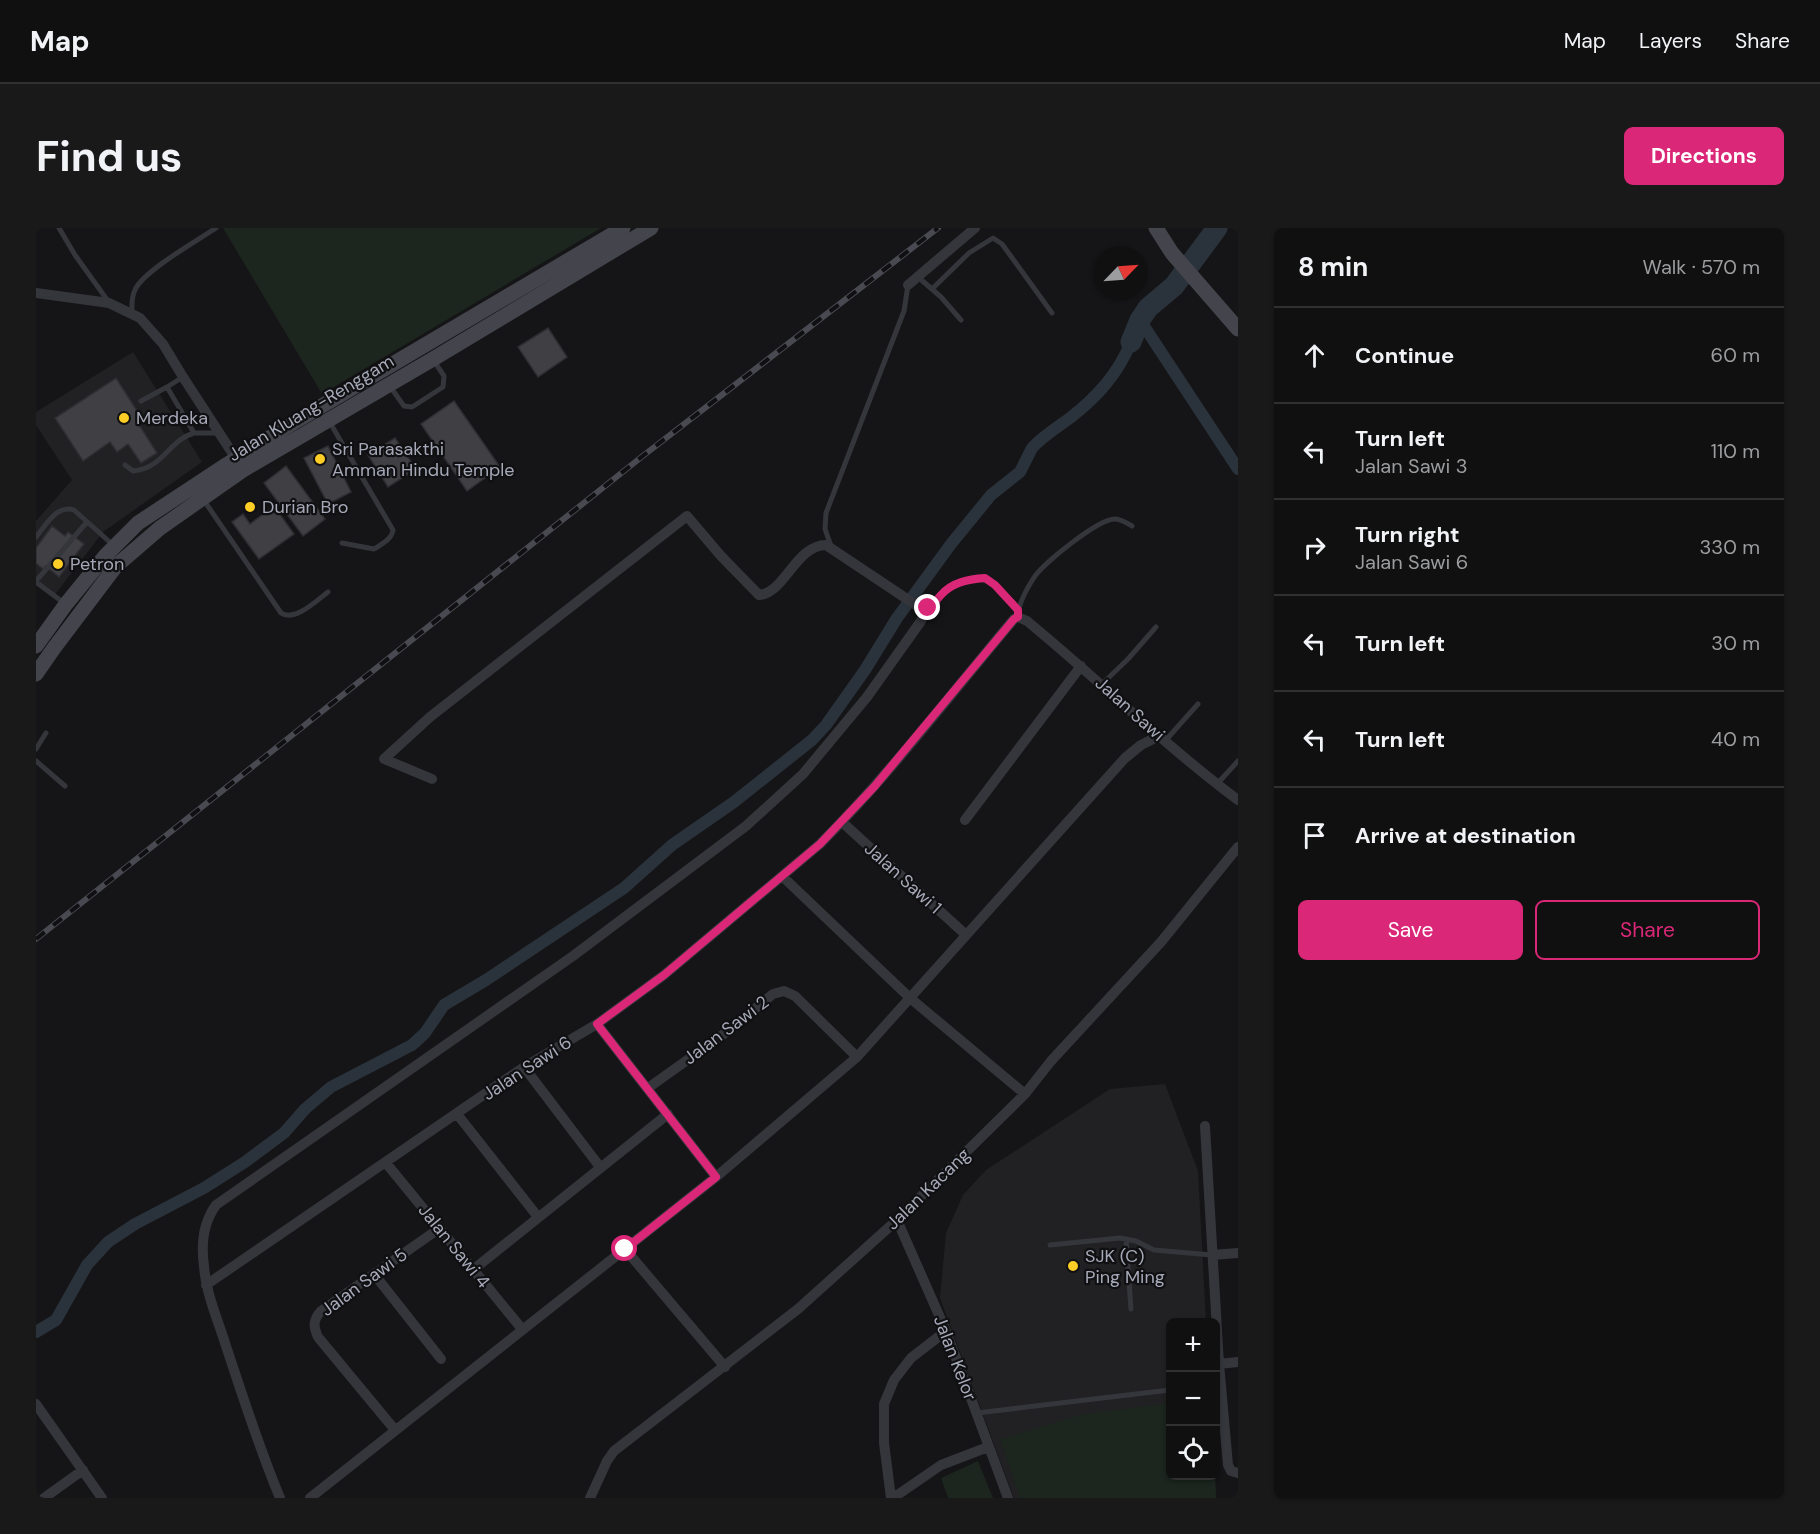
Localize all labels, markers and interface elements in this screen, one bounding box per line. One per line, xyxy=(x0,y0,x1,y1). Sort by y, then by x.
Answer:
text: Map xyxy=(30,23,90,60)
text: Map xyxy=(1564,27,1606,55)
text: Layers xyxy=(1639,27,1702,55)
text: Share xyxy=(1735,27,1790,55)
button: Directions xyxy=(1624,127,1784,185)
text: Find us xyxy=(36,129,182,184)
north arrow xyxy=(1094,246,1148,300)
text: 8 min xyxy=(1298,250,1368,284)
text: Walk · 570 m xyxy=(1643,254,1760,280)
icon: ahead xyxy=(1298,339,1331,372)
text: Continue xyxy=(1355,341,1454,370)
text: 60 m xyxy=(1711,342,1760,368)
street label: Jalan Kluang-Renggam xyxy=(224,349,398,467)
place label: Merdeka xyxy=(136,406,208,430)
marker: Merdeka xyxy=(117,411,131,425)
text: Turn left xyxy=(1355,424,1445,453)
icon: left xyxy=(1298,435,1331,468)
place label: Sri Parasakthi Amman Hindu Temple xyxy=(332,437,514,482)
text: 110 m xyxy=(1711,438,1760,464)
marker: Sri Parasakthi Amman Hindu Temple xyxy=(313,452,327,466)
text: Jalan Sawi 3 xyxy=(1355,453,1468,479)
place label: Durian Bro xyxy=(262,495,348,519)
marker: Durian Bro xyxy=(243,500,257,514)
text: Turn right xyxy=(1355,520,1460,549)
icon: right xyxy=(1298,531,1331,564)
text: 330 m xyxy=(1700,534,1760,560)
text: Jalan Sawi 6 xyxy=(1355,549,1468,575)
place label: Petron xyxy=(70,552,124,576)
marker: Petron xyxy=(51,557,65,571)
route end xyxy=(914,594,940,620)
icon: left xyxy=(1298,627,1331,660)
text: Turn left xyxy=(1355,629,1445,658)
text: 30 m xyxy=(1711,630,1760,656)
street label: Jalan Sawi xyxy=(1090,671,1170,747)
icon: left xyxy=(1298,723,1331,756)
text: Turn left xyxy=(1355,725,1445,754)
text: 40 m xyxy=(1711,726,1760,752)
icon: arrive xyxy=(1298,819,1331,852)
text: Arrive at destination xyxy=(1355,821,1576,850)
street label: Jalan Sawi 1 xyxy=(859,837,947,919)
button: Save xyxy=(1298,900,1523,960)
button: Share xyxy=(1535,900,1760,960)
street label: Jalan Sawi 2 xyxy=(678,990,774,1070)
street label: Jalan Sawi 6 xyxy=(478,1030,576,1106)
street label: Jalan Kacang xyxy=(881,1143,975,1235)
street label: Jalan Sawi 4 xyxy=(413,1199,495,1293)
route start xyxy=(611,1235,637,1261)
street label: Jalan Sawi 5 xyxy=(316,1242,412,1322)
place label: SJK (C) Ping Ming xyxy=(1085,1244,1165,1289)
marker: SJK (C) Ping Ming xyxy=(1066,1259,1080,1273)
street label: Jalan Kelor xyxy=(928,1312,982,1404)
map controls xyxy=(1166,1318,1220,1480)
button: + xyxy=(1166,1318,1220,1372)
button: − xyxy=(1166,1372,1220,1426)
button: locate xyxy=(1166,1426,1220,1480)

